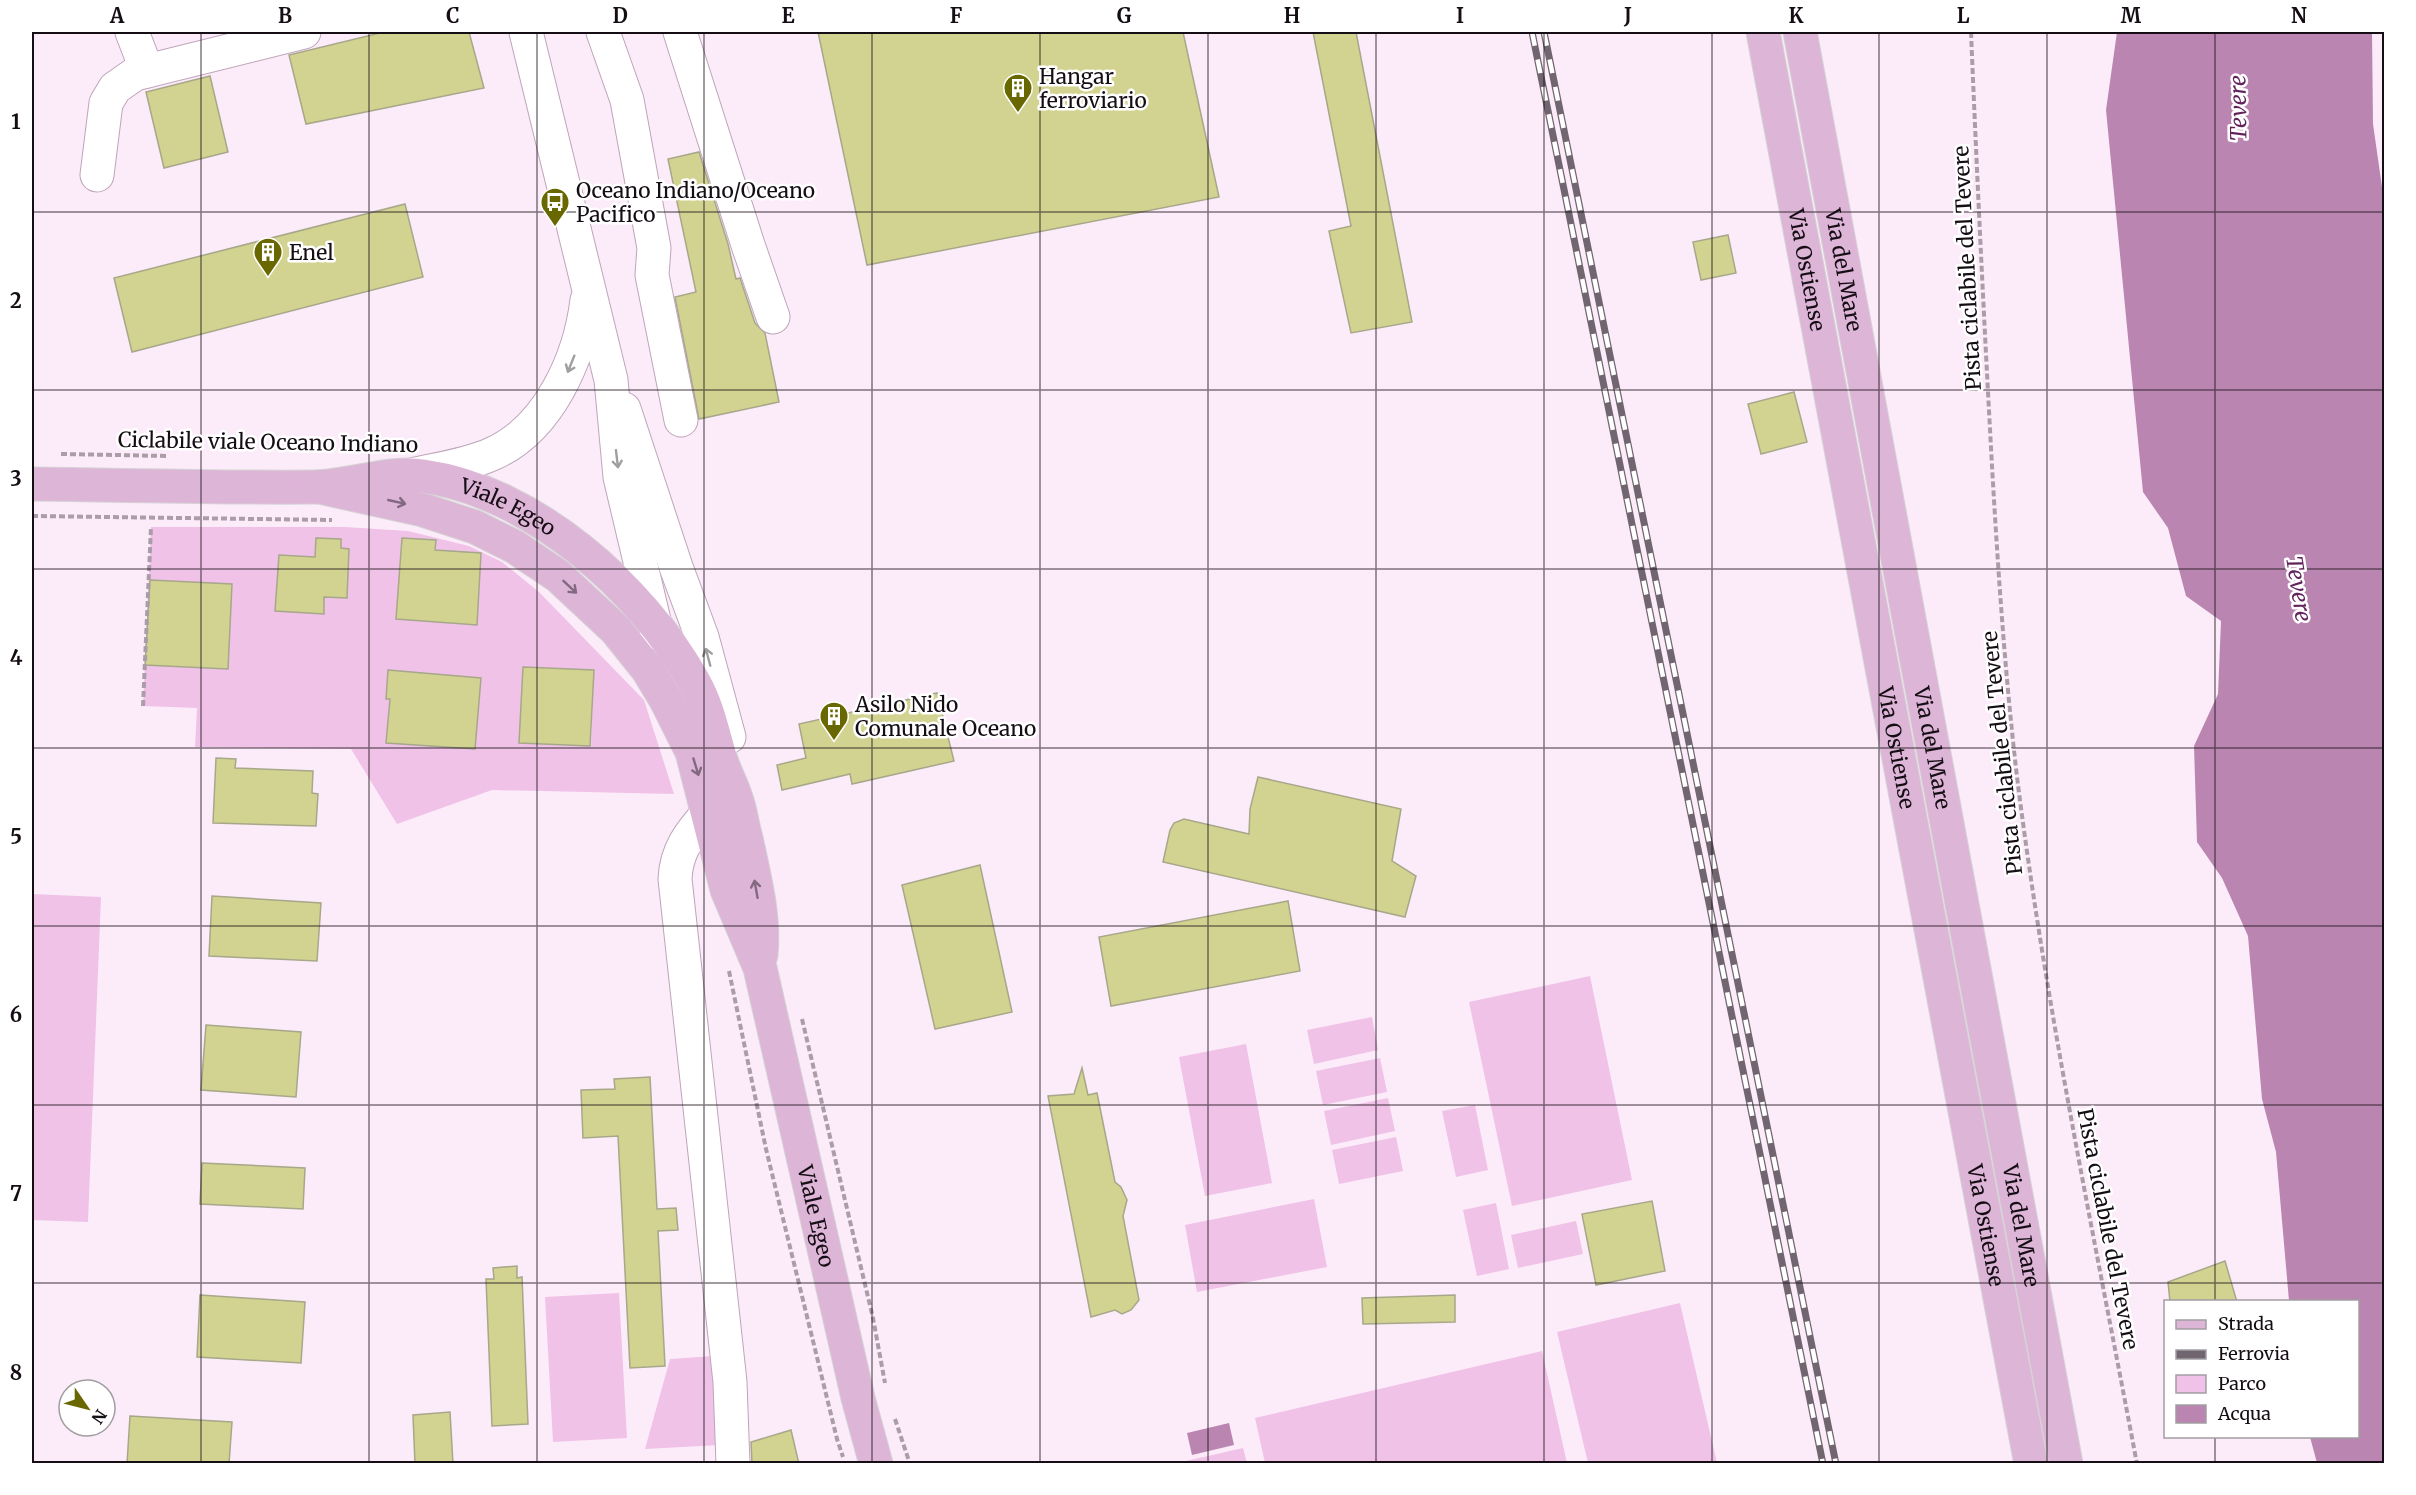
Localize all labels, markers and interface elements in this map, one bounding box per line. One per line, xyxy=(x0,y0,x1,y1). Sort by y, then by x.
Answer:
text: A xyxy=(109,3,125,28)
text: B xyxy=(278,3,292,28)
text: C xyxy=(446,3,460,28)
text: D xyxy=(612,3,628,28)
text: E xyxy=(781,3,795,28)
text: F xyxy=(950,3,963,28)
text: G xyxy=(1117,3,1132,28)
text: H xyxy=(1284,3,1300,28)
text: I xyxy=(1456,3,1464,28)
text: J xyxy=(1623,3,1632,28)
text: K xyxy=(1789,3,1804,28)
text: L xyxy=(1957,3,1970,28)
text: M xyxy=(2121,3,2142,28)
text: N xyxy=(2291,3,2307,28)
place label: Hangar ferroviario xyxy=(1039,63,1147,114)
building icon: Hangar ferroviario xyxy=(1002,72,1034,114)
water label: Tevere xyxy=(2223,75,2253,141)
text: 1 xyxy=(11,109,21,134)
street label: Pista ciclabile del Tevere xyxy=(1947,145,1987,391)
place label: Oceano Indiano/Oceano Pacifico xyxy=(576,177,815,228)
bus stop icon: Oceano Indiano/Oceano Pacifico xyxy=(539,186,571,228)
street label: Via del Mare xyxy=(1819,205,1869,333)
street label: Via Ostiense xyxy=(1783,206,1832,333)
building icon: Enel xyxy=(252,236,284,278)
place label: Enel xyxy=(289,239,334,266)
text: 2 xyxy=(10,288,22,313)
one-way arrow xyxy=(565,354,576,372)
street label: Ciclabile viale Oceano Indiano xyxy=(118,426,418,458)
one-way arrow xyxy=(612,449,623,468)
text: 3 xyxy=(10,466,22,491)
street label: Viale Egeo xyxy=(456,471,561,541)
one-way arrow xyxy=(387,497,406,509)
water label: Tevere xyxy=(2280,554,2318,624)
one-way arrow xyxy=(562,580,577,594)
street label: Pista ciclabile del Tevere xyxy=(1976,630,2028,876)
text: 4 xyxy=(10,645,23,670)
one-way arrow xyxy=(702,648,713,667)
street label: Via Ostiense xyxy=(1872,683,1922,811)
street label: Via del Mare xyxy=(1908,683,1958,811)
place label: Asilo Nido Comunale Oceano xyxy=(854,691,1036,742)
building icon: Asilo Nido Comunale Oceano xyxy=(818,700,850,742)
one-way arrow xyxy=(692,757,703,776)
text: 5 xyxy=(10,824,22,849)
one-way arrow xyxy=(751,880,762,899)
text: 6 xyxy=(10,1002,22,1027)
street label: Pista ciclabile del Tevere xyxy=(2071,1106,2145,1352)
street label: Via Ostiense xyxy=(1961,1161,2011,1289)
street label: Via del Mare xyxy=(1997,1161,2046,1289)
street label: Viale Egeo xyxy=(792,1162,841,1270)
text: 7 xyxy=(10,1181,22,1206)
legend xyxy=(2164,1300,2359,1438)
text: Strada xyxy=(2218,1312,2274,1335)
text: Ferrovia xyxy=(2218,1342,2290,1365)
text: 8 xyxy=(10,1360,22,1385)
text: Parco xyxy=(2218,1372,2266,1395)
north arrow xyxy=(57,1378,117,1438)
text: Acqua xyxy=(2217,1402,2271,1425)
text: N xyxy=(87,1406,111,1428)

